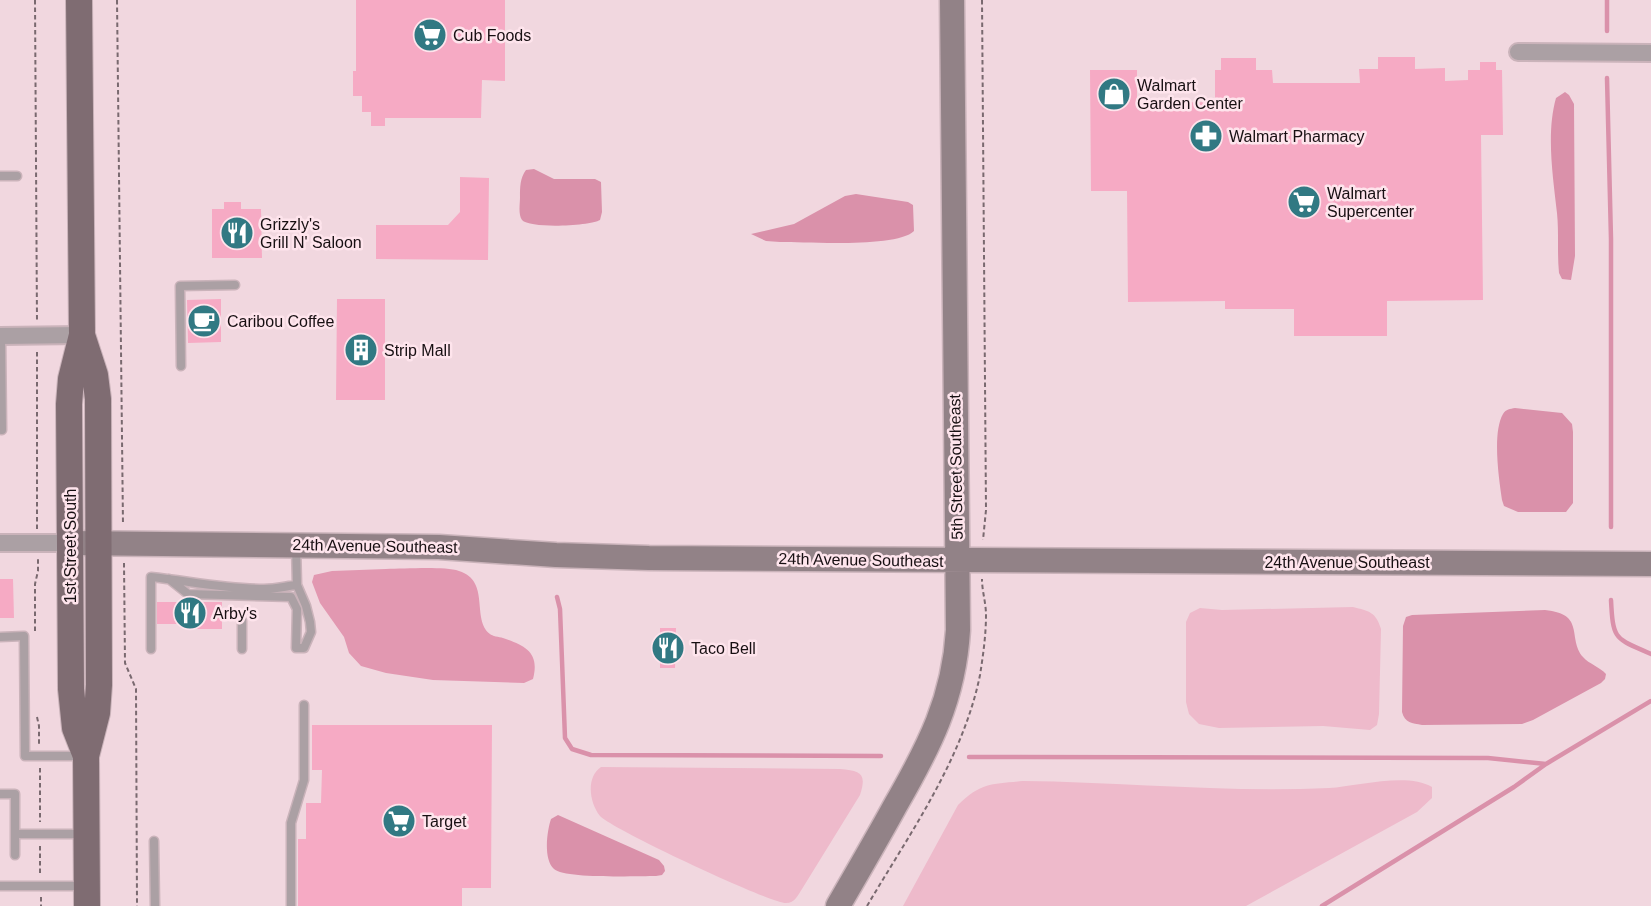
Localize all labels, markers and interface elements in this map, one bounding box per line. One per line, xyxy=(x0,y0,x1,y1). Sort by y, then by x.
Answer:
supermarket icon: Cub Foods xyxy=(412,17,448,53)
place label: Cub Foods xyxy=(453,27,531,44)
shop icon: Walmart Garden Center xyxy=(1096,76,1132,112)
place label: Walmart Garden Center xyxy=(1137,77,1244,112)
pharmacy icon: Walmart Pharmacy xyxy=(1188,118,1224,154)
place label: Walmart Pharmacy xyxy=(1229,128,1364,145)
supermarket icon: Walmart Supercenter xyxy=(1286,184,1322,220)
place label: Walmart Supercenter xyxy=(1327,185,1415,220)
restaurant icon: Grizzly's Grill N' Saloon xyxy=(219,215,255,251)
place label: Grizzly's Grill N' Saloon xyxy=(260,216,362,251)
cafe icon: Caribou Coffee xyxy=(186,303,222,339)
place label: Caribou Coffee xyxy=(227,313,334,330)
building icon: Strip Mall xyxy=(343,332,379,368)
place label: Strip Mall xyxy=(384,342,451,359)
street label: 5th Street Southeast xyxy=(946,393,966,540)
street label: 1st Street South xyxy=(62,489,79,603)
street label: 24th Avenue Southeast xyxy=(292,536,458,556)
street label: 24th Avenue Southeast xyxy=(778,550,944,570)
street label: 24th Avenue Southeast xyxy=(1264,554,1430,571)
restaurant icon: Arby's xyxy=(172,595,208,631)
place label: Arby's xyxy=(213,605,257,622)
restaurant icon: Taco Bell xyxy=(650,630,686,666)
place label: Taco Bell xyxy=(691,640,756,657)
supermarket icon: Target xyxy=(381,803,417,839)
place label: Target xyxy=(422,813,467,830)

